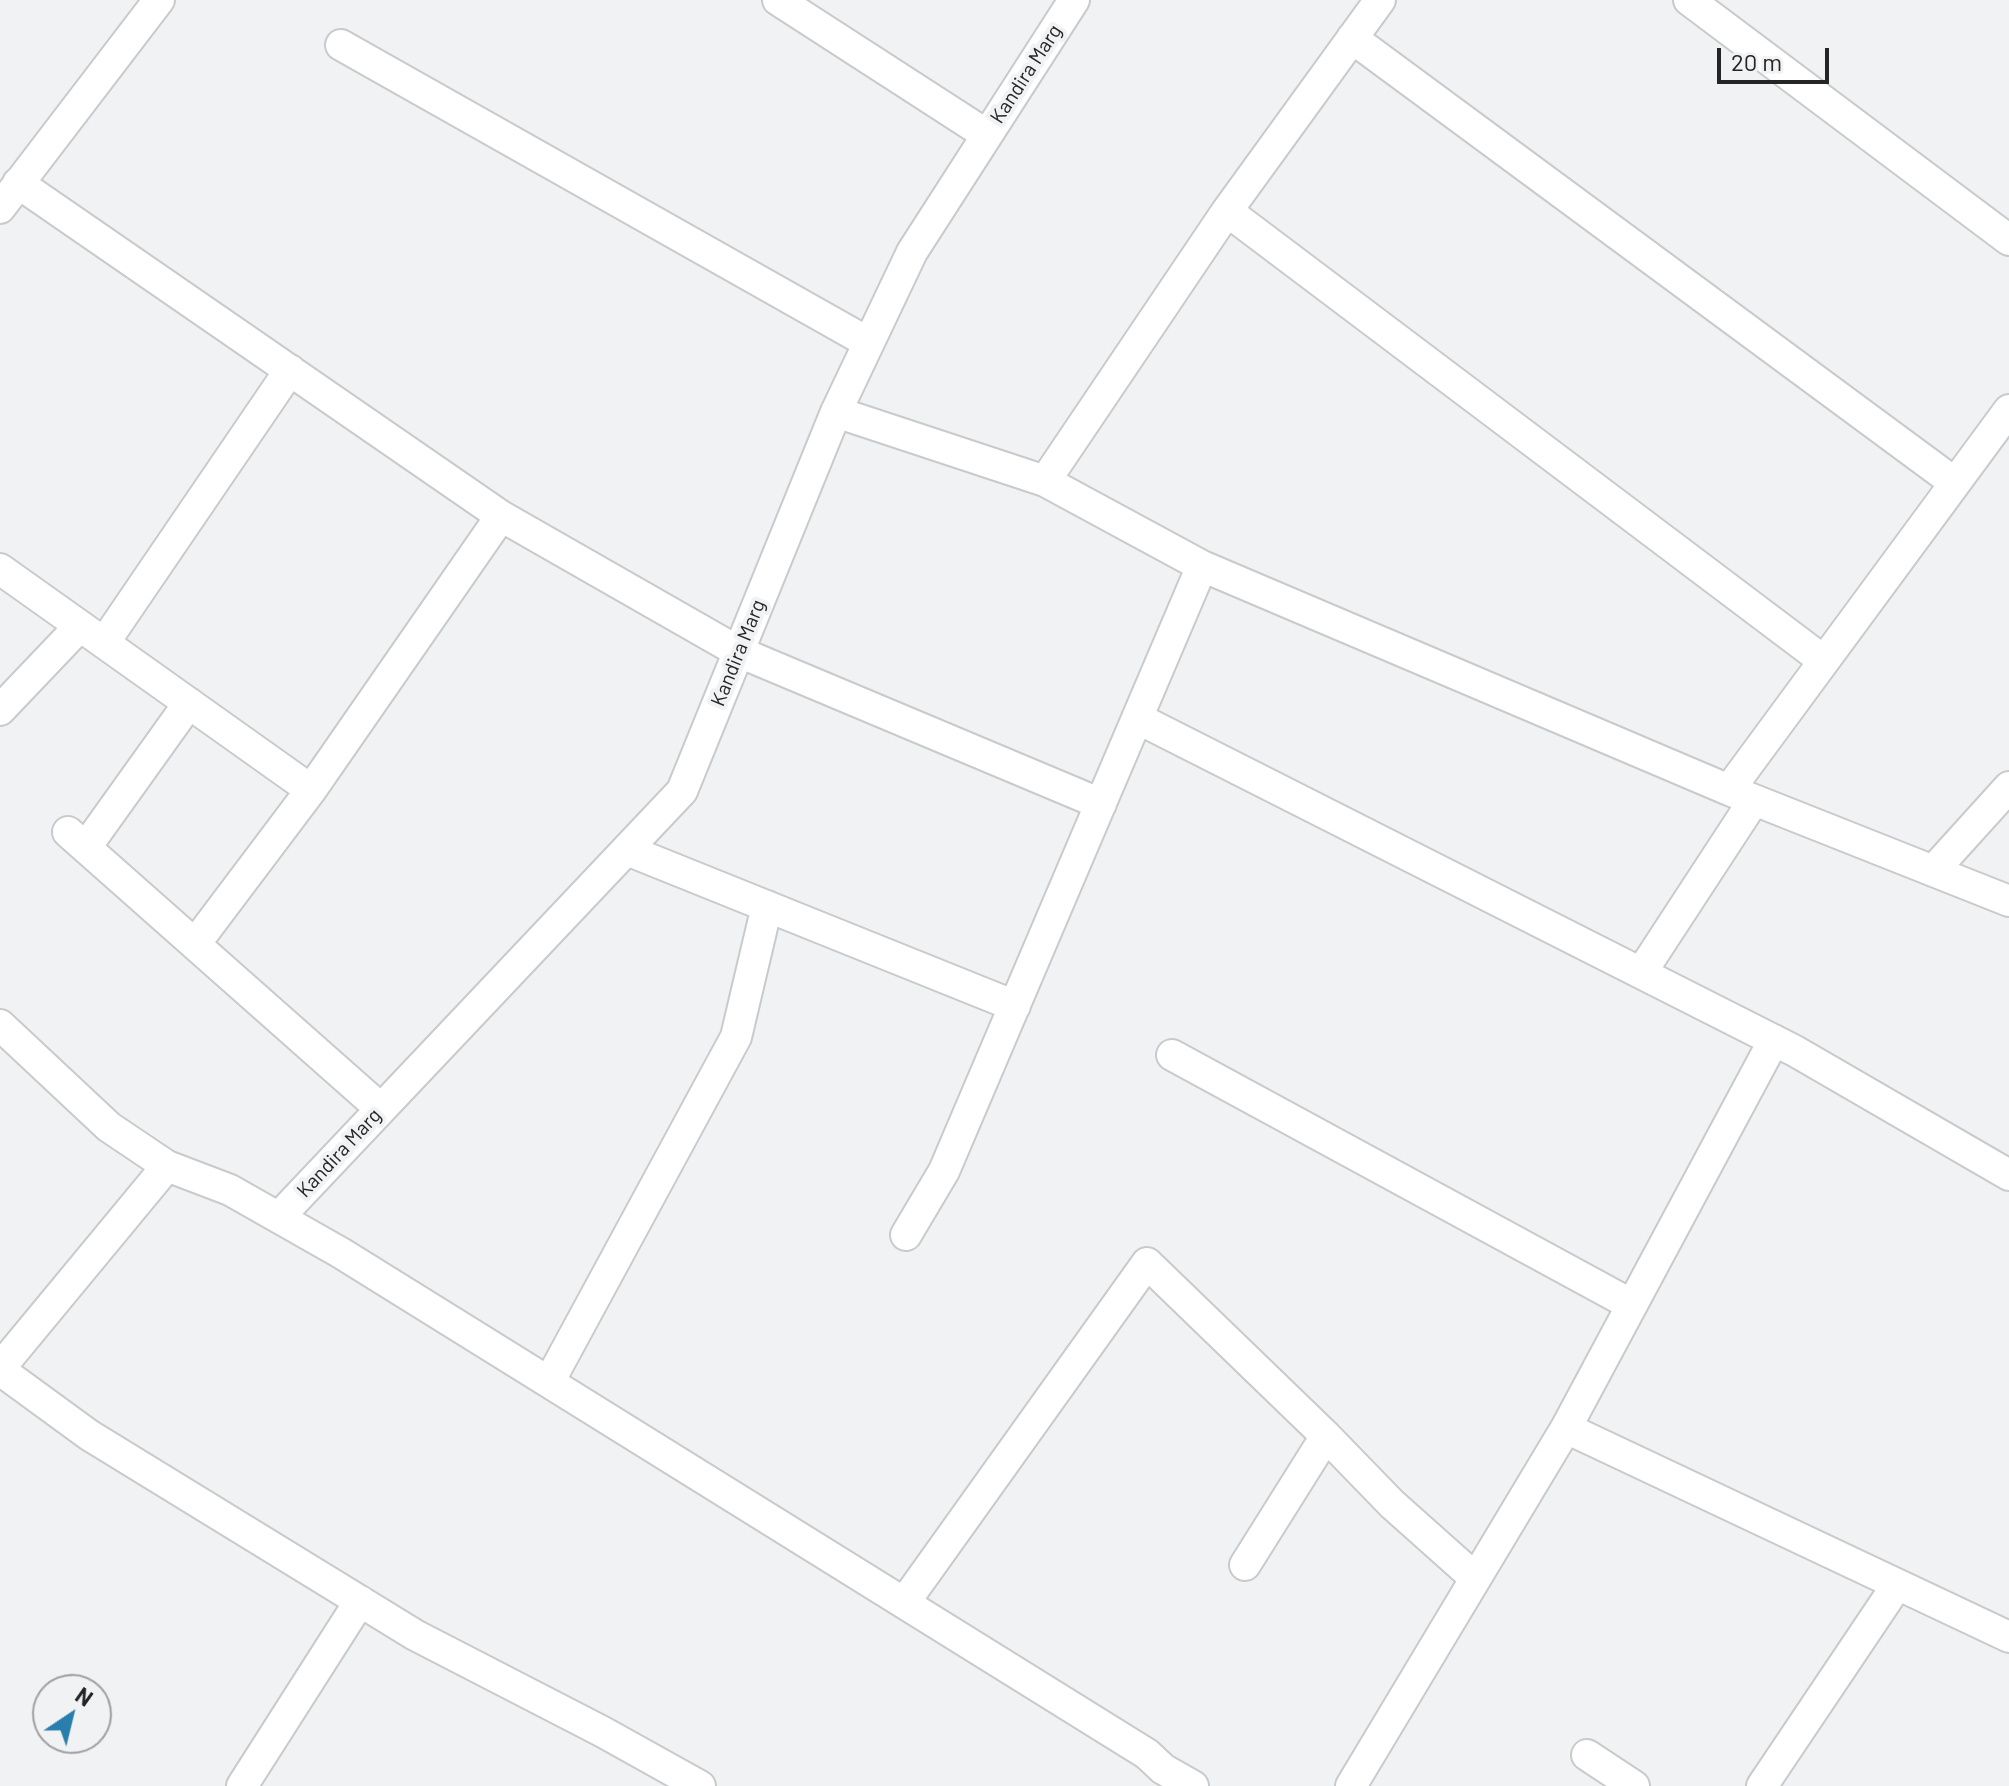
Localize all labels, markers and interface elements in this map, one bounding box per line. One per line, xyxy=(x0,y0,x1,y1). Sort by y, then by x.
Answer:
street label: Kandira Marg xyxy=(985,20,1067,128)
scale bar xyxy=(1721,32,1833,82)
text: 20 m xyxy=(1731,47,1782,76)
street label: Kandira Marg xyxy=(706,596,770,710)
street label: Kandira Marg xyxy=(292,1104,386,1202)
north arrow xyxy=(32,1674,112,1754)
text: N xyxy=(71,1681,98,1711)

